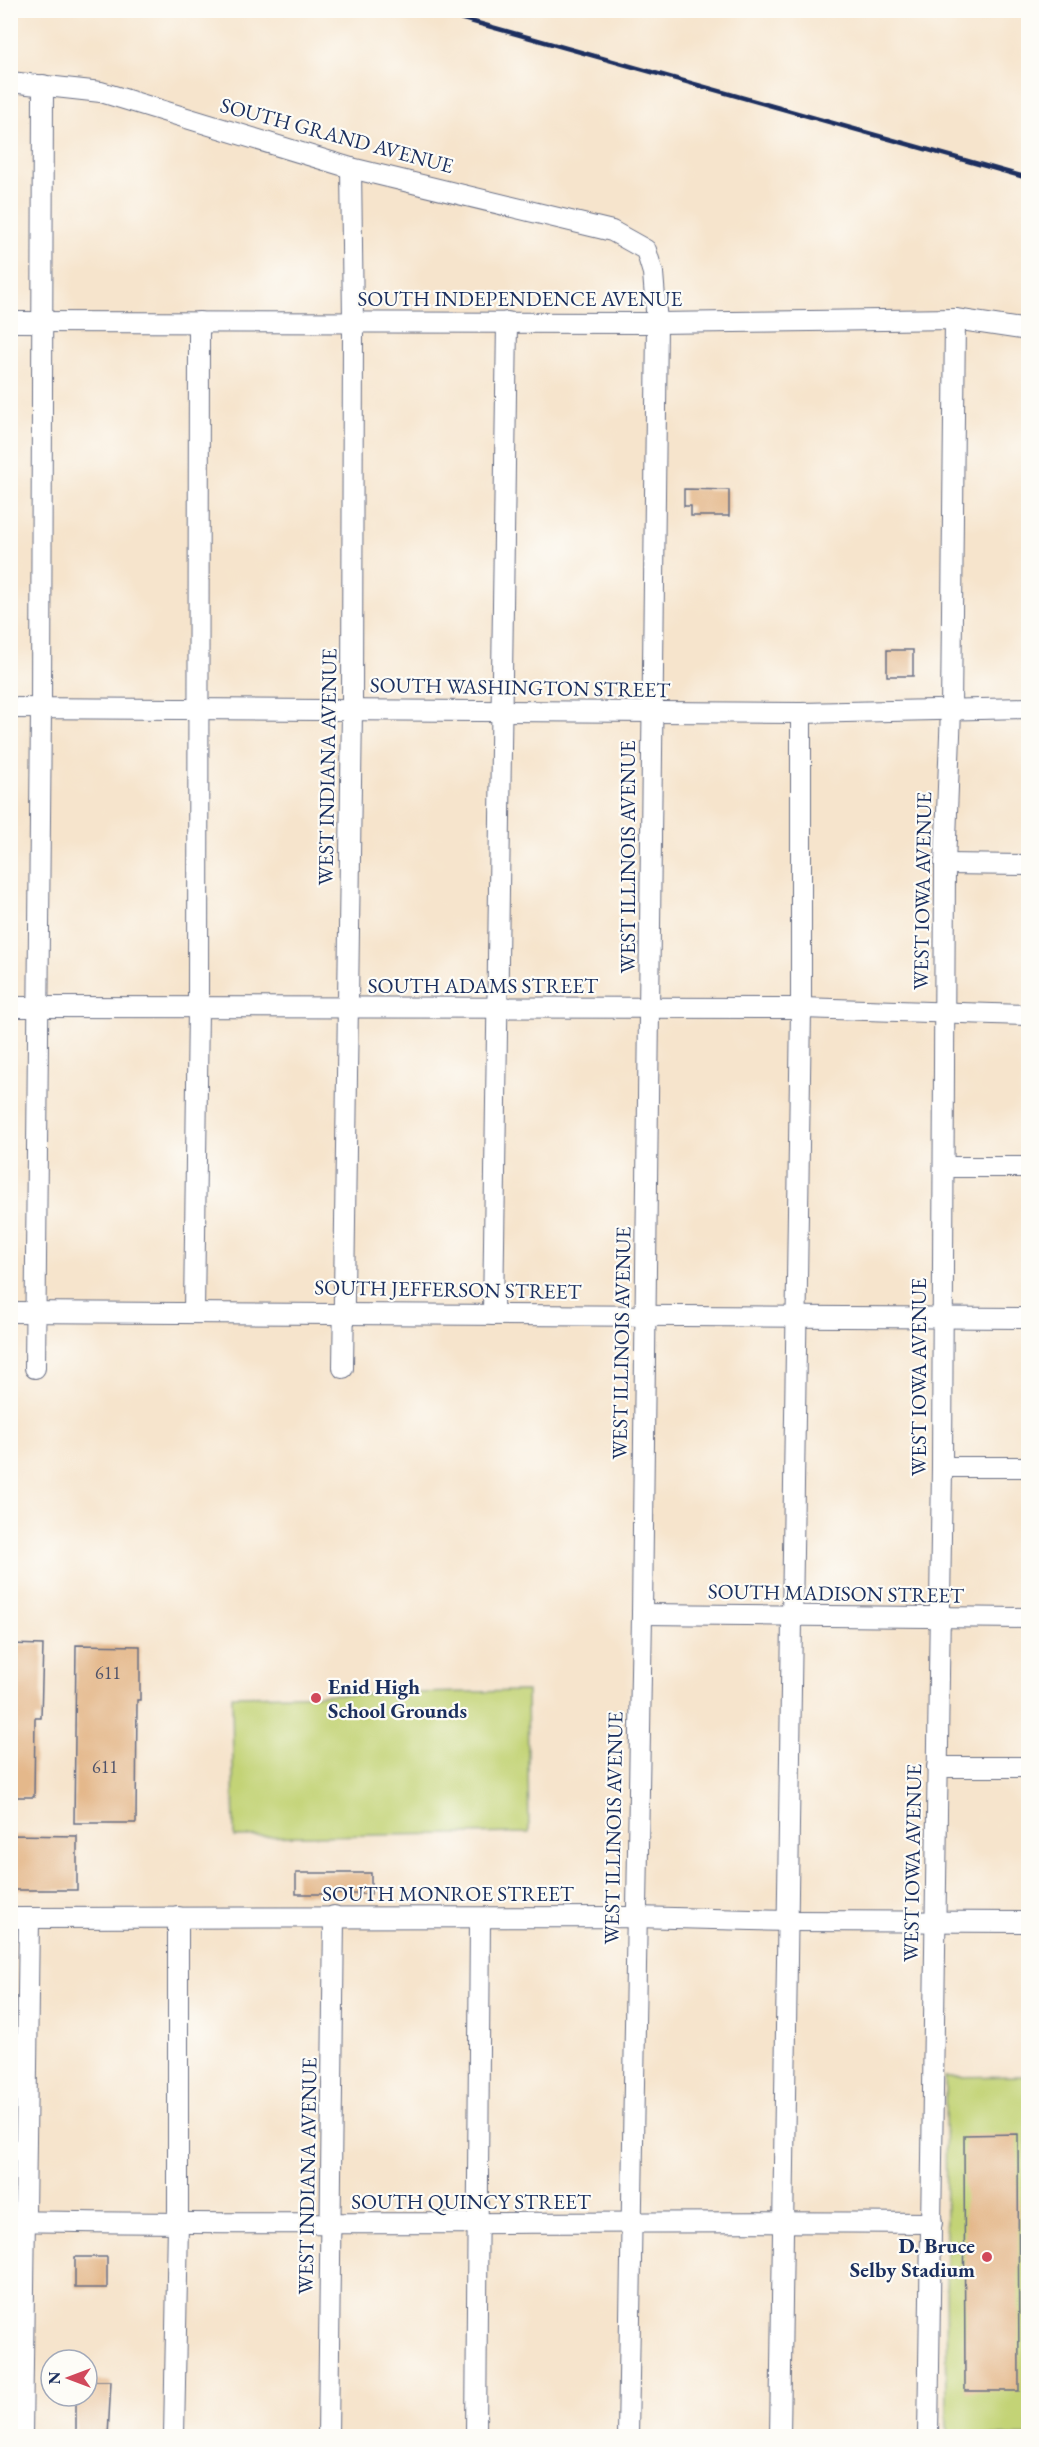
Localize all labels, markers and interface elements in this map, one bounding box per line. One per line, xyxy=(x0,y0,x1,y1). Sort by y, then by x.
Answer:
street label: SOUTH GRAND AVENUE xyxy=(217,91,457,179)
street label: SOUTH INDEPENDENCE AVENUE xyxy=(358,285,683,312)
street label: WEST INDIANA AVENUE xyxy=(311,648,343,886)
street label: SOUTH WASHINGTON STREET xyxy=(370,671,671,703)
street label: WEST ILLINOIS AVENUE xyxy=(614,740,641,974)
street label: WEST IOWA AVENUE xyxy=(907,791,937,990)
street label: SOUTH ADAMS STREET xyxy=(368,972,599,999)
street label: WEST ILLINOIS AVENUE xyxy=(605,1226,637,1460)
street label: SOUTH JEFFERSON STREET xyxy=(314,1273,583,1305)
street label: WEST IOWA AVENUE xyxy=(905,1278,932,1476)
street label: SOUTH MADISON STREET xyxy=(708,1577,965,1609)
house number: 611 xyxy=(95,1661,121,1684)
place label: Enid High School Grounds xyxy=(328,1673,467,1724)
marker: Enid High School Grounds xyxy=(309,1691,323,1705)
street label: WEST ILLINOIS AVENUE xyxy=(597,1711,629,1945)
house number: 611 xyxy=(92,1755,118,1778)
street label: WEST IOWA AVENUE xyxy=(897,1763,927,1962)
street label: SOUTH MONROE STREET xyxy=(322,1880,575,1907)
street label: WEST INDIANA AVENUE xyxy=(291,2057,323,2295)
street label: SOUTH QUINCY STREET xyxy=(351,2188,592,2216)
place label: D. Bruce Selby Stadium xyxy=(850,2232,975,2283)
marker: D. Bruce Selby Stadium xyxy=(980,2250,994,2264)
north arrow xyxy=(39,2348,99,2408)
text: N xyxy=(44,2371,65,2384)

